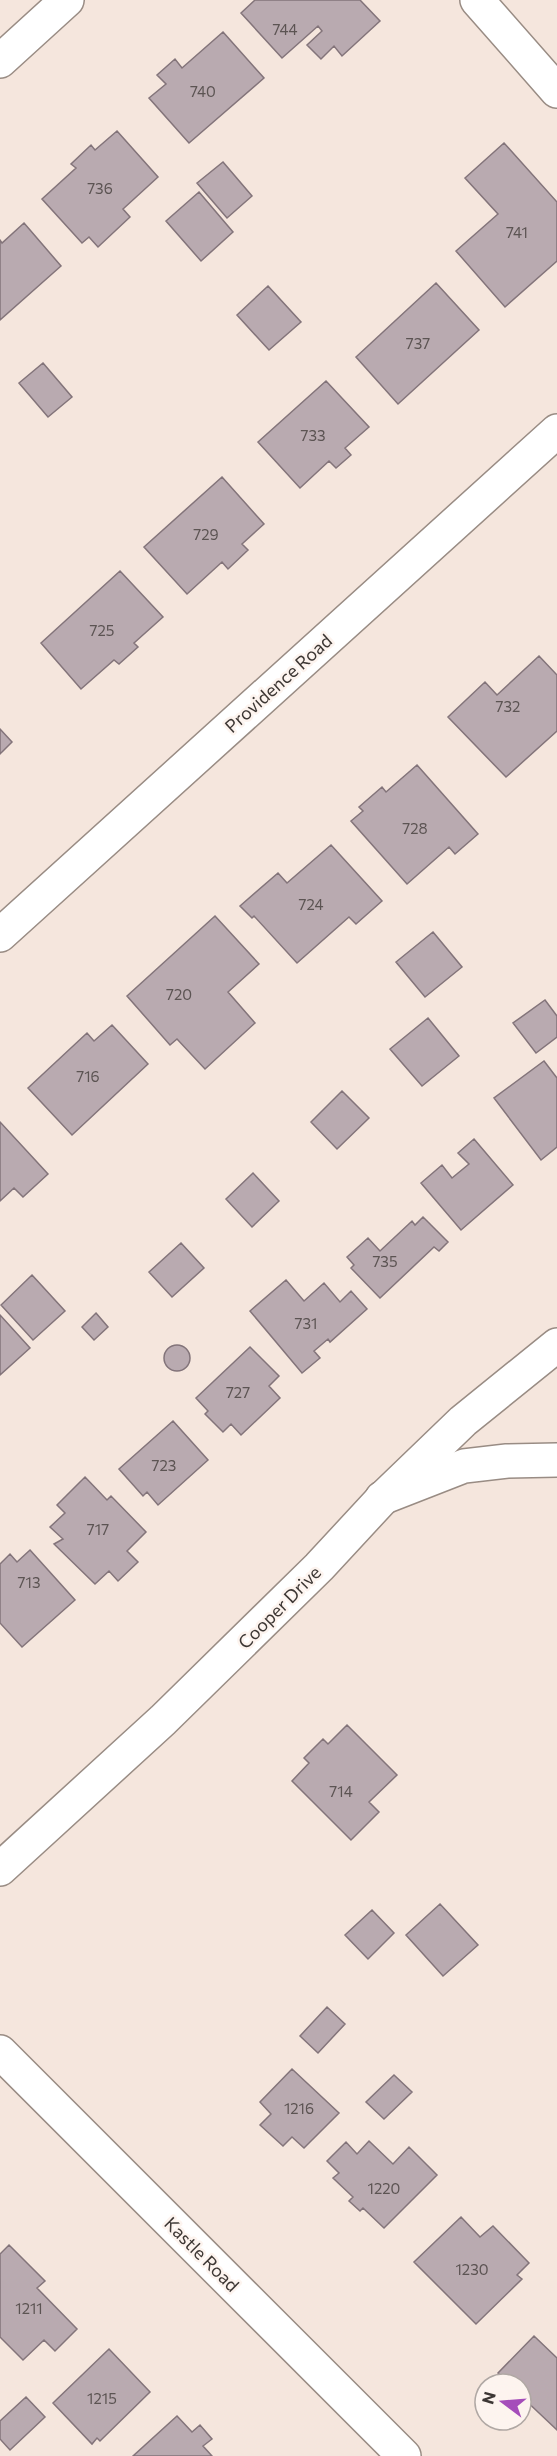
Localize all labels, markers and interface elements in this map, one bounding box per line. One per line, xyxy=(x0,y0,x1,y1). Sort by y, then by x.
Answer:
house number: 744 xyxy=(272,20,298,38)
house number: 740 xyxy=(190,82,216,100)
house number: 736 xyxy=(87,179,113,197)
house number: 741 xyxy=(506,223,528,241)
house number: 737 xyxy=(406,334,430,352)
house number: 733 xyxy=(301,426,326,444)
house number: 729 xyxy=(193,525,219,543)
house number: 725 xyxy=(90,621,114,639)
street label: Providence Road xyxy=(220,629,336,737)
house number: 732 xyxy=(496,697,520,715)
house number: 728 xyxy=(402,819,428,837)
house number: 724 xyxy=(299,895,323,913)
house number: 720 xyxy=(166,985,192,1003)
house number: 716 xyxy=(76,1067,100,1085)
house number: 735 xyxy=(372,1252,398,1270)
house number: 731 xyxy=(295,1314,317,1332)
house number: 727 xyxy=(226,1383,250,1401)
house number: 723 xyxy=(152,1456,176,1474)
house number: 717 xyxy=(87,1520,109,1538)
street label: Cooper Drive xyxy=(233,1561,325,1653)
house number: 713 xyxy=(18,1573,40,1591)
house number: 714 xyxy=(329,1782,353,1800)
house number: 1216 xyxy=(284,2099,314,2117)
house number: 1220 xyxy=(368,2179,400,2197)
street label: Kastle Road xyxy=(160,2212,244,2296)
house number: 1230 xyxy=(455,2260,489,2278)
house number: 1211 xyxy=(15,2299,43,2317)
north arrow xyxy=(473,2372,533,2432)
house number: 1215 xyxy=(87,2389,117,2407)
text: N xyxy=(477,2389,499,2406)

